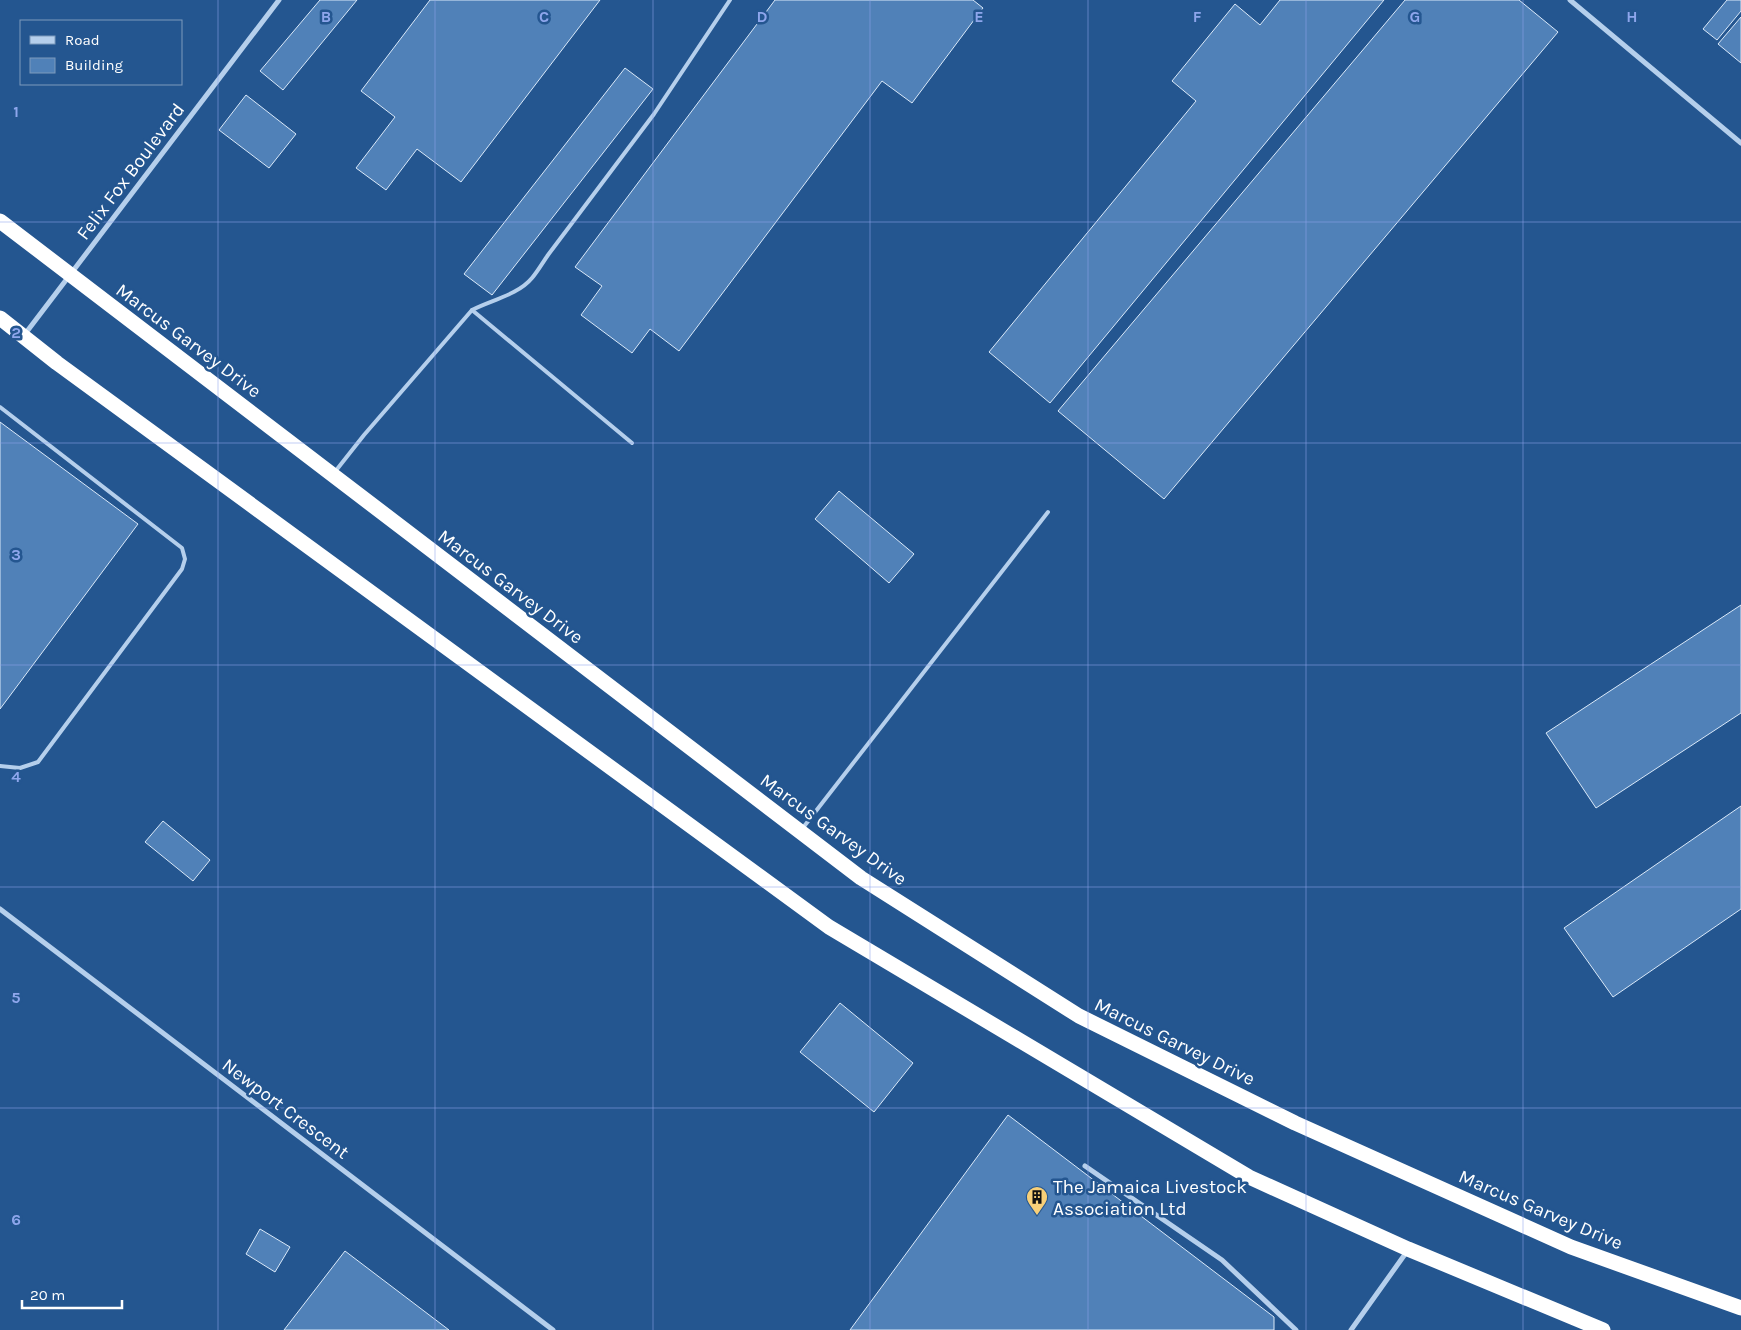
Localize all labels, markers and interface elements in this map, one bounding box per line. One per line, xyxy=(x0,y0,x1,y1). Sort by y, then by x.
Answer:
text: B xyxy=(321,7,331,26)
text: C xyxy=(539,7,549,26)
text: D xyxy=(757,7,768,26)
text: E xyxy=(974,7,984,26)
text: F xyxy=(1193,7,1202,26)
text: G xyxy=(1410,7,1420,26)
text: H xyxy=(1626,7,1638,26)
legend xyxy=(20,20,182,85)
text: Road xyxy=(65,31,100,49)
text: Building xyxy=(65,56,123,74)
street label: Felix Fox Boulevard xyxy=(72,99,189,244)
text: 1 xyxy=(13,102,19,121)
street label: Marcus Garvey Drive xyxy=(112,279,265,402)
text: 2 xyxy=(11,323,21,342)
street label: Marcus Garvey Drive xyxy=(434,525,587,648)
text: 3 xyxy=(11,545,21,564)
text: 4 xyxy=(11,767,21,786)
street label: Marcus Garvey Drive xyxy=(756,769,911,890)
text: 5 xyxy=(11,988,21,1007)
street label: Marcus Garvey Drive xyxy=(1091,993,1258,1090)
street label: Newport Crescent xyxy=(218,1054,353,1164)
street label: Marcus Garvey Drive xyxy=(1455,1165,1626,1254)
place label: The Jamaica Livestock Association Ltd xyxy=(1053,1176,1247,1220)
building icon: The Jamaica Livestock Association Ltd xyxy=(1025,1185,1049,1216)
text: 6 xyxy=(11,1210,21,1229)
scale bar xyxy=(22,1278,122,1310)
text: 20 m xyxy=(30,1286,65,1304)

